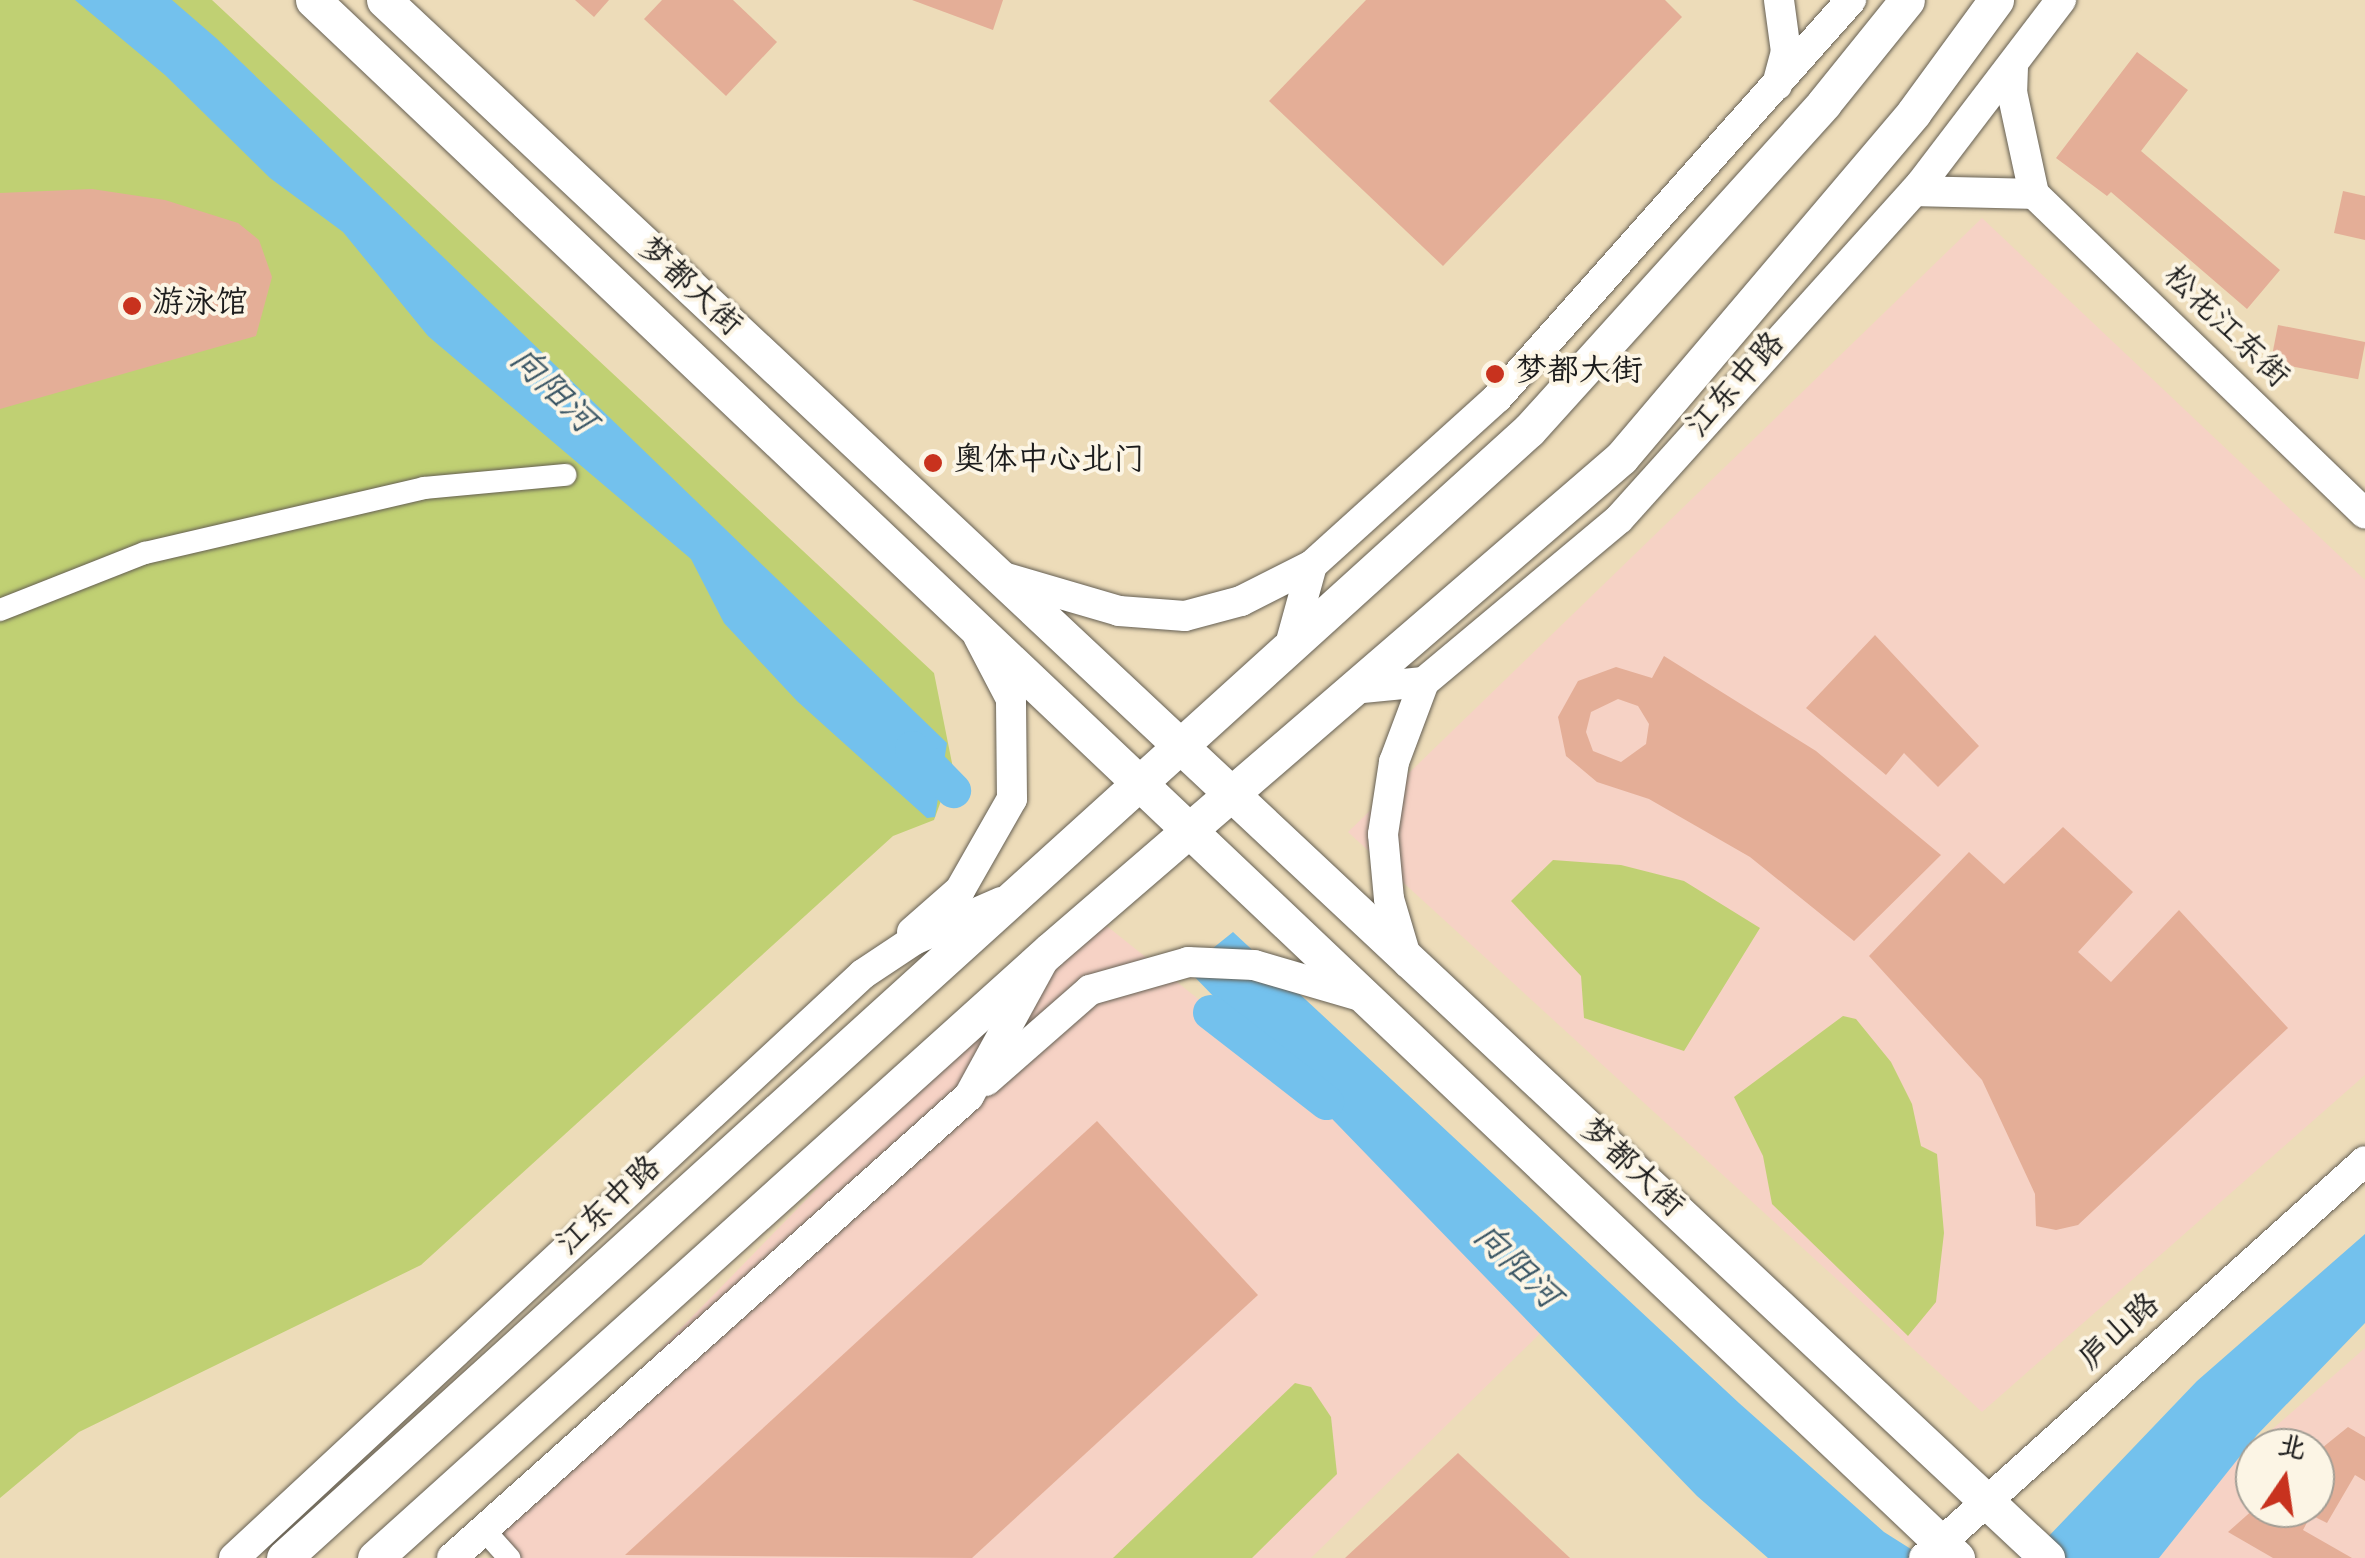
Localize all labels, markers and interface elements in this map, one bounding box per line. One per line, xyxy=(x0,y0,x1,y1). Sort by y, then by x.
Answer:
street label: 梦都大街 xyxy=(628,231,748,347)
street label: 松花江东街 xyxy=(2153,260,2295,398)
place label: 游泳馆 xyxy=(152,287,248,325)
marker: 游泳馆 xyxy=(121,295,143,317)
street label: 江东中路 xyxy=(1681,327,1795,447)
water label: 向阳河 xyxy=(498,341,602,445)
place label: 梦都大街 xyxy=(1515,355,1643,393)
marker: 梦都大街 xyxy=(1484,363,1506,385)
place label: 奥体中心北门 xyxy=(953,444,1145,482)
marker: 奥体中心北门 xyxy=(922,452,944,474)
street label: 梦都大街 xyxy=(1570,1112,1690,1228)
street label: 江东中路 xyxy=(551,1150,671,1266)
water label: 向阳河 xyxy=(1462,1217,1566,1321)
street label: 庐山路 xyxy=(2072,1288,2170,1380)
north arrow xyxy=(2235,1428,2335,1528)
text: 北 xyxy=(2274,1431,2309,1469)

